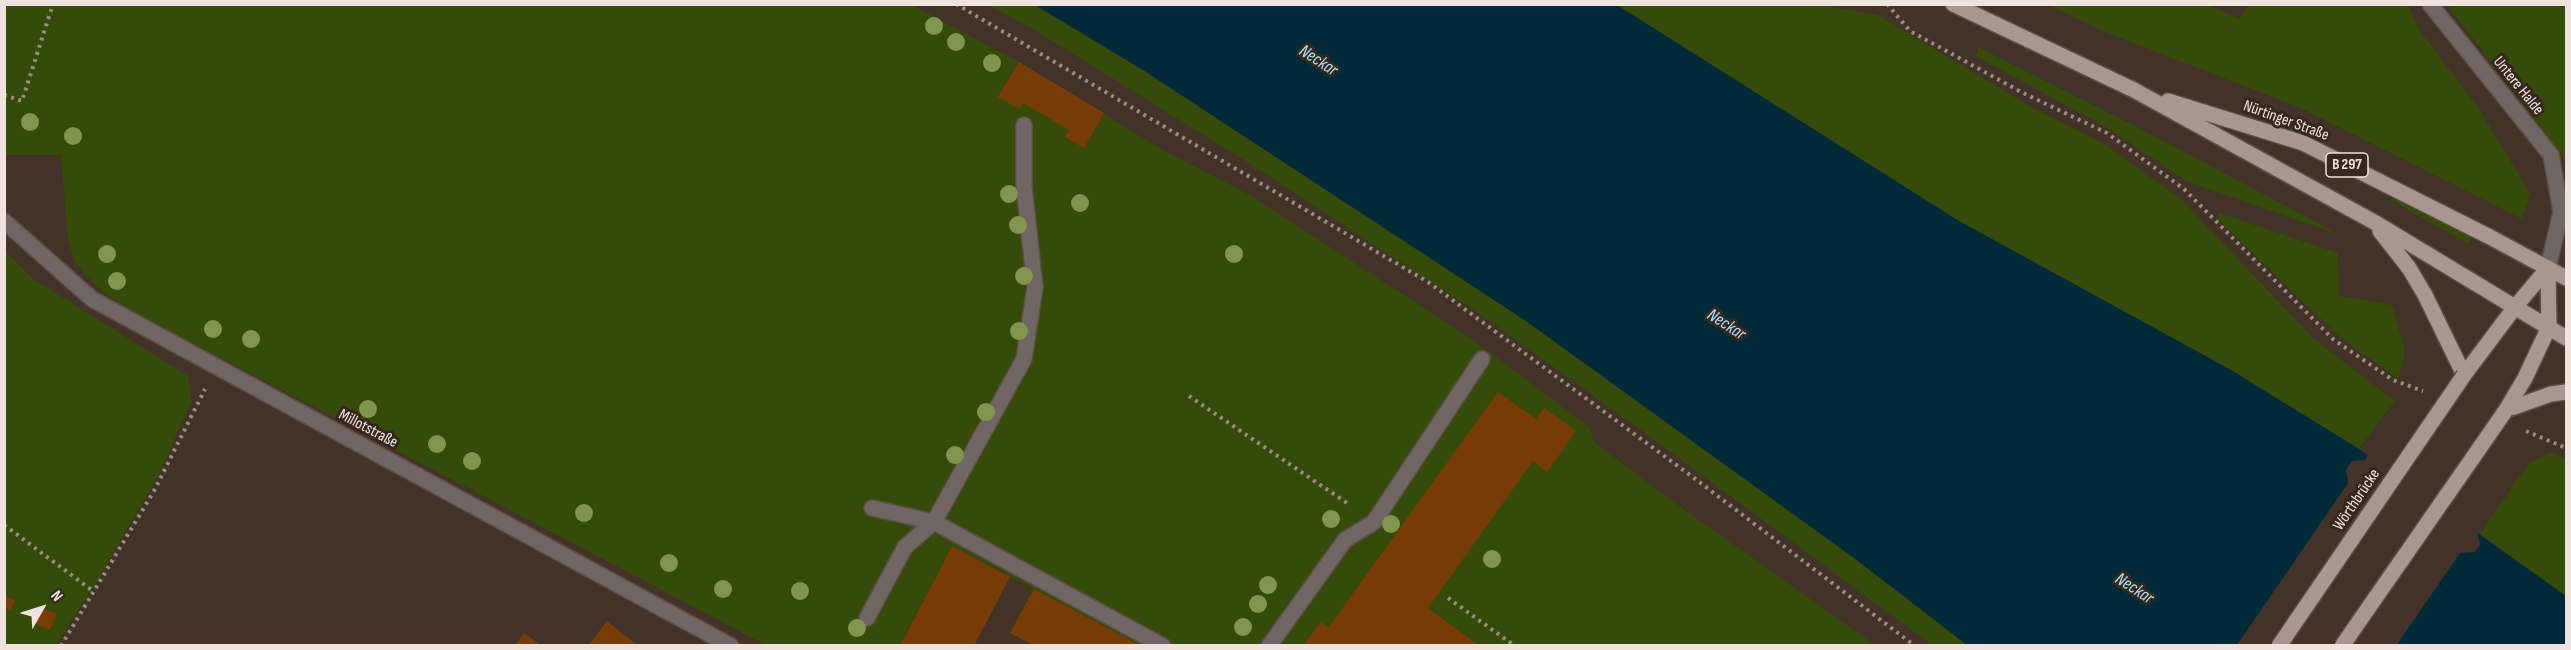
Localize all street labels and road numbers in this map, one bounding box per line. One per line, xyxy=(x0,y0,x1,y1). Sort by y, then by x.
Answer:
street label: Untere Halde xyxy=(2489,53,2547,119)
street label: Nürtinger Straße xyxy=(2241,97,2331,145)
road number: B 297 xyxy=(2326,153,2368,177)
street label: Millotstraße xyxy=(335,405,401,453)
street label: Wörthbrücke xyxy=(2329,466,2385,534)

